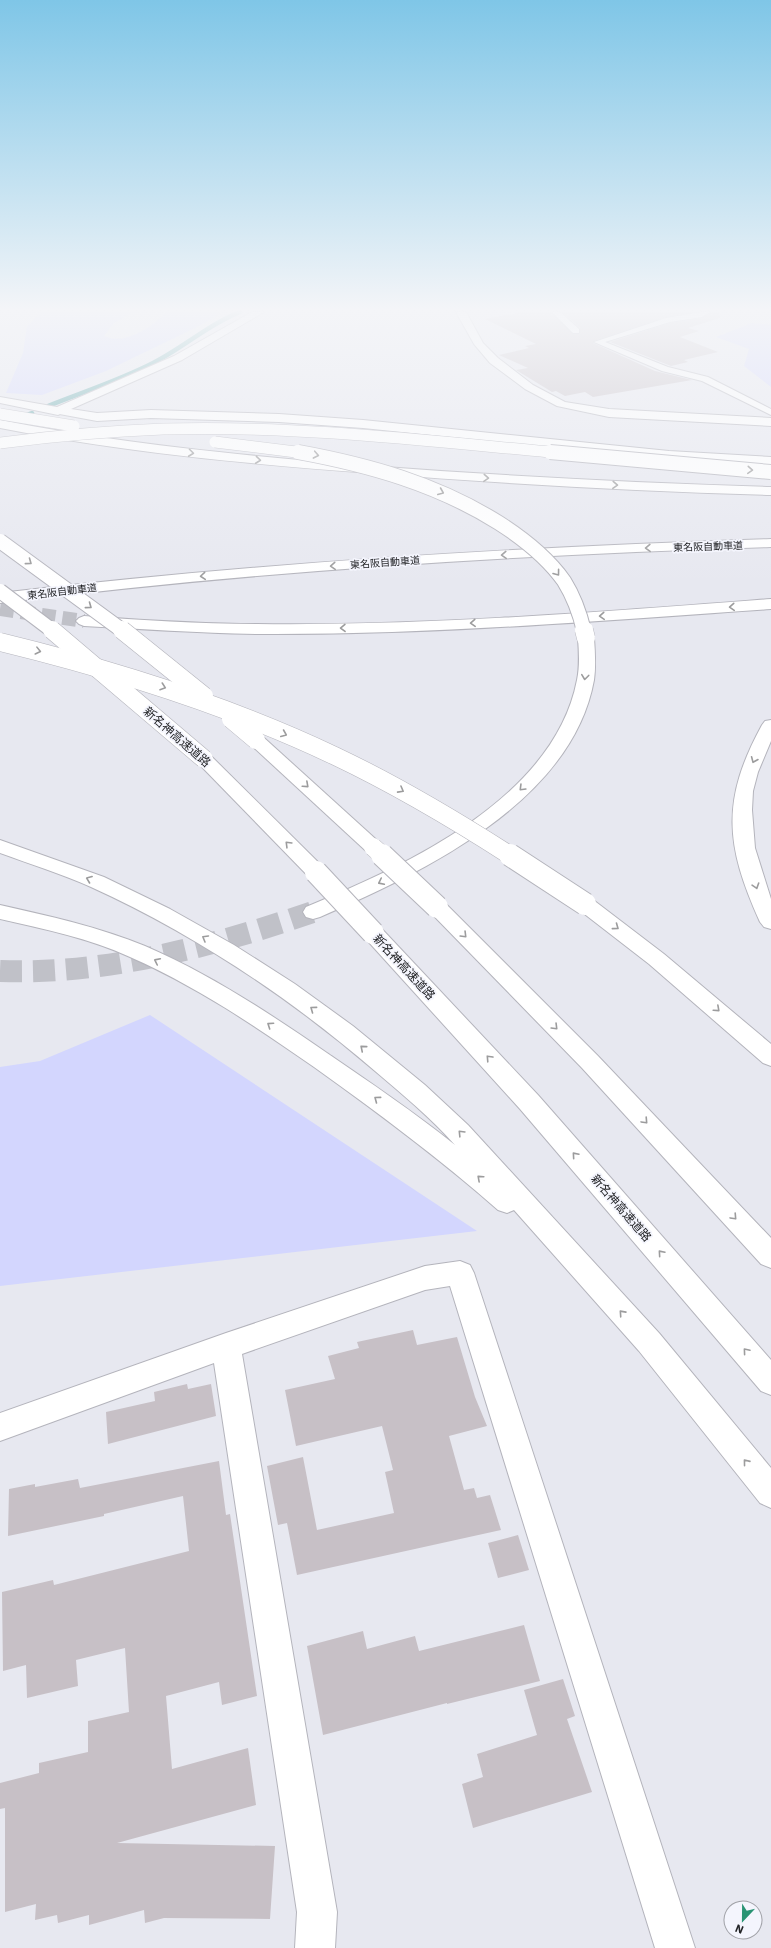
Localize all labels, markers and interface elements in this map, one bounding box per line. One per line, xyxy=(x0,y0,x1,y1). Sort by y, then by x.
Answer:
one-way arrow xyxy=(188,448,194,457)
one-way arrow xyxy=(313,450,319,459)
one-way arrow xyxy=(255,455,261,464)
one-way arrow xyxy=(747,465,753,474)
one-way arrow xyxy=(483,473,489,482)
one-way arrow xyxy=(612,481,618,489)
one-way arrow xyxy=(437,487,444,495)
street label: 東名阪自動車道 xyxy=(673,539,743,554)
one-way arrow xyxy=(645,544,651,552)
one-way arrow xyxy=(501,551,507,559)
street label: 東名阪自動車道 xyxy=(350,554,420,571)
one-way arrow xyxy=(25,557,32,565)
one-way arrow xyxy=(330,561,336,570)
one-way arrow xyxy=(552,569,559,576)
one-way arrow xyxy=(200,571,206,580)
street label: 東名阪自動車道 xyxy=(27,581,98,602)
one-way arrow xyxy=(85,601,92,608)
one-way arrow xyxy=(729,602,735,611)
one-way arrow xyxy=(599,611,605,620)
one-way arrow xyxy=(470,619,476,628)
one-way arrow xyxy=(340,624,346,632)
one-way arrow xyxy=(35,647,41,655)
one-way arrow xyxy=(581,674,590,680)
one-way arrow xyxy=(159,683,166,691)
street label: 新名神高速道路 xyxy=(141,703,214,770)
one-way arrow xyxy=(280,729,288,737)
one-way arrow xyxy=(750,756,758,763)
one-way arrow xyxy=(301,780,309,788)
one-way arrow xyxy=(519,783,527,791)
one-way arrow xyxy=(397,786,404,793)
one-way arrow xyxy=(286,841,293,849)
one-way arrow xyxy=(86,876,93,884)
one-way arrow xyxy=(377,877,385,885)
one-way arrow xyxy=(751,883,759,890)
one-way arrow xyxy=(612,922,619,929)
one-way arrow xyxy=(459,930,467,938)
street label: 新名神高速道路 xyxy=(370,931,439,1002)
one-way arrow xyxy=(202,935,209,942)
one-way arrow xyxy=(154,958,161,966)
one-way arrow xyxy=(712,1005,720,1012)
one-way arrow xyxy=(311,1007,318,1014)
one-way arrow xyxy=(267,1022,274,1030)
one-way arrow xyxy=(551,1022,558,1030)
one-way arrow xyxy=(360,1045,368,1052)
one-way arrow xyxy=(486,1055,493,1063)
one-way arrow xyxy=(374,1097,381,1104)
one-way arrow xyxy=(640,1117,647,1124)
one-way arrow xyxy=(458,1130,465,1138)
one-way arrow xyxy=(573,1152,580,1160)
street label: 新名神高速道路 xyxy=(588,1171,655,1244)
one-way arrow xyxy=(477,1175,485,1183)
one-way arrow xyxy=(729,1212,736,1219)
one-way arrow xyxy=(658,1250,665,1258)
one-way arrow xyxy=(620,1310,627,1318)
one-way arrow xyxy=(744,1348,751,1356)
one-way arrow xyxy=(744,1459,751,1466)
north arrow xyxy=(723,1900,763,1940)
text: N xyxy=(733,1921,746,1937)

